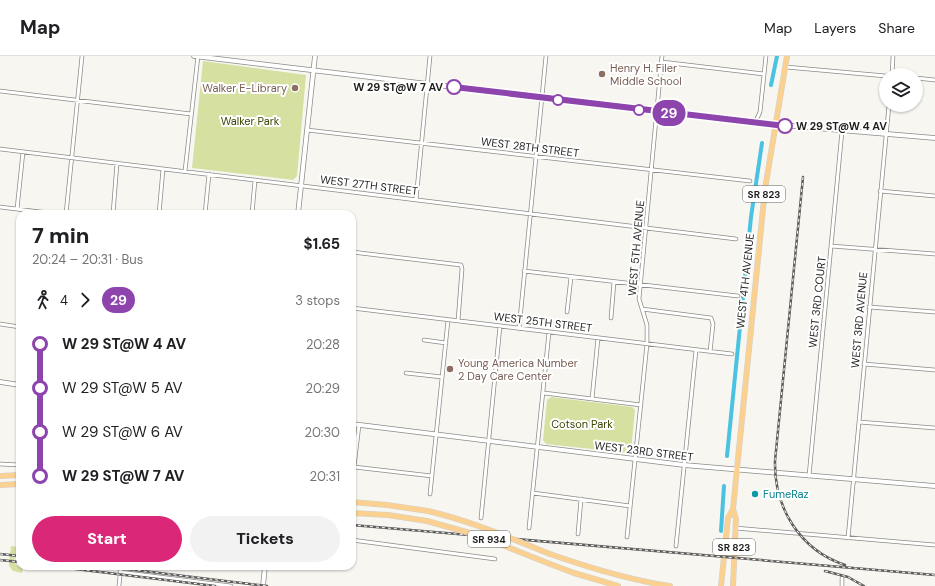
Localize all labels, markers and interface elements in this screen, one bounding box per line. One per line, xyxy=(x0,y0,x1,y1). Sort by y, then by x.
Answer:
text: Map xyxy=(20,15,60,40)
text: Map xyxy=(764,19,792,37)
text: Layers xyxy=(814,19,856,37)
text: Share xyxy=(878,19,915,37)
place label: Henry H. Filer Middle School xyxy=(610,61,682,88)
map controls xyxy=(879,68,923,112)
button: layers xyxy=(879,68,923,112)
marker: Henry H. Filer Middle School xyxy=(597,69,607,79)
marker: W 29 ST@W 7 AV xyxy=(446,79,462,95)
place label: W 29 ST@W 7 AV xyxy=(353,80,443,94)
place label: Walker E-Library xyxy=(202,81,287,95)
marker: Walker E-Library xyxy=(290,83,300,93)
unlabelled marker xyxy=(552,94,564,106)
line badge: 29 xyxy=(651,100,687,126)
unlabelled marker xyxy=(633,104,645,116)
text: 29 xyxy=(661,104,677,122)
park label: Walker Park xyxy=(221,114,280,128)
marker: W 29 ST@W 4 AV xyxy=(777,118,793,134)
place label: W 29 ST@W 4 AV xyxy=(796,119,887,133)
street label: WEST 28TH STREET xyxy=(480,134,580,160)
street label: WEST 27TH STREET xyxy=(319,172,419,198)
road number: SR 823 xyxy=(743,186,785,202)
street label: WEST 5TH AVENUE xyxy=(625,200,647,296)
text: 7 min xyxy=(32,221,90,250)
street label: WEST 4TH AVENUE xyxy=(733,233,757,329)
text: $1.65 xyxy=(304,234,340,254)
text: 20:24 – 20:31 · Bus xyxy=(32,251,143,268)
street label: WEST 3RD COURT xyxy=(805,256,829,348)
street label: WEST 3RD AVENUE xyxy=(848,271,870,369)
icon: walk xyxy=(32,289,54,311)
icon: forward xyxy=(74,289,96,311)
text: 29 xyxy=(110,291,127,309)
text: 4 xyxy=(60,292,68,309)
text: 3 stops xyxy=(295,292,340,309)
street label: WEST 25TH STREET xyxy=(493,309,593,335)
text: W 29 ST@W 4 AV xyxy=(62,334,186,354)
text: 20:28 xyxy=(306,336,340,353)
place label: Young America Number 2 Day Care Center xyxy=(458,356,578,383)
marker: Young America Number 2 Day Care Center xyxy=(445,364,455,374)
text: W 29 ST@W 5 AV xyxy=(62,378,182,398)
text: 20:29 xyxy=(306,380,340,397)
park label: Cotson Park xyxy=(551,417,613,431)
text: W 29 ST@W 6 AV xyxy=(62,422,183,442)
text: 20:30 xyxy=(305,424,340,441)
street label: WEST 23RD STREET xyxy=(594,438,694,464)
text: W 29 ST@W 7 AV xyxy=(62,466,184,486)
text: 20:31 xyxy=(310,468,340,485)
place label: FumeRaz xyxy=(763,487,809,501)
marker: FumeRaz xyxy=(750,489,760,499)
button: Start xyxy=(32,516,182,562)
button: Tickets xyxy=(190,516,340,562)
road number: SR 934 xyxy=(468,531,510,547)
road number: SR 823 xyxy=(713,539,755,555)

